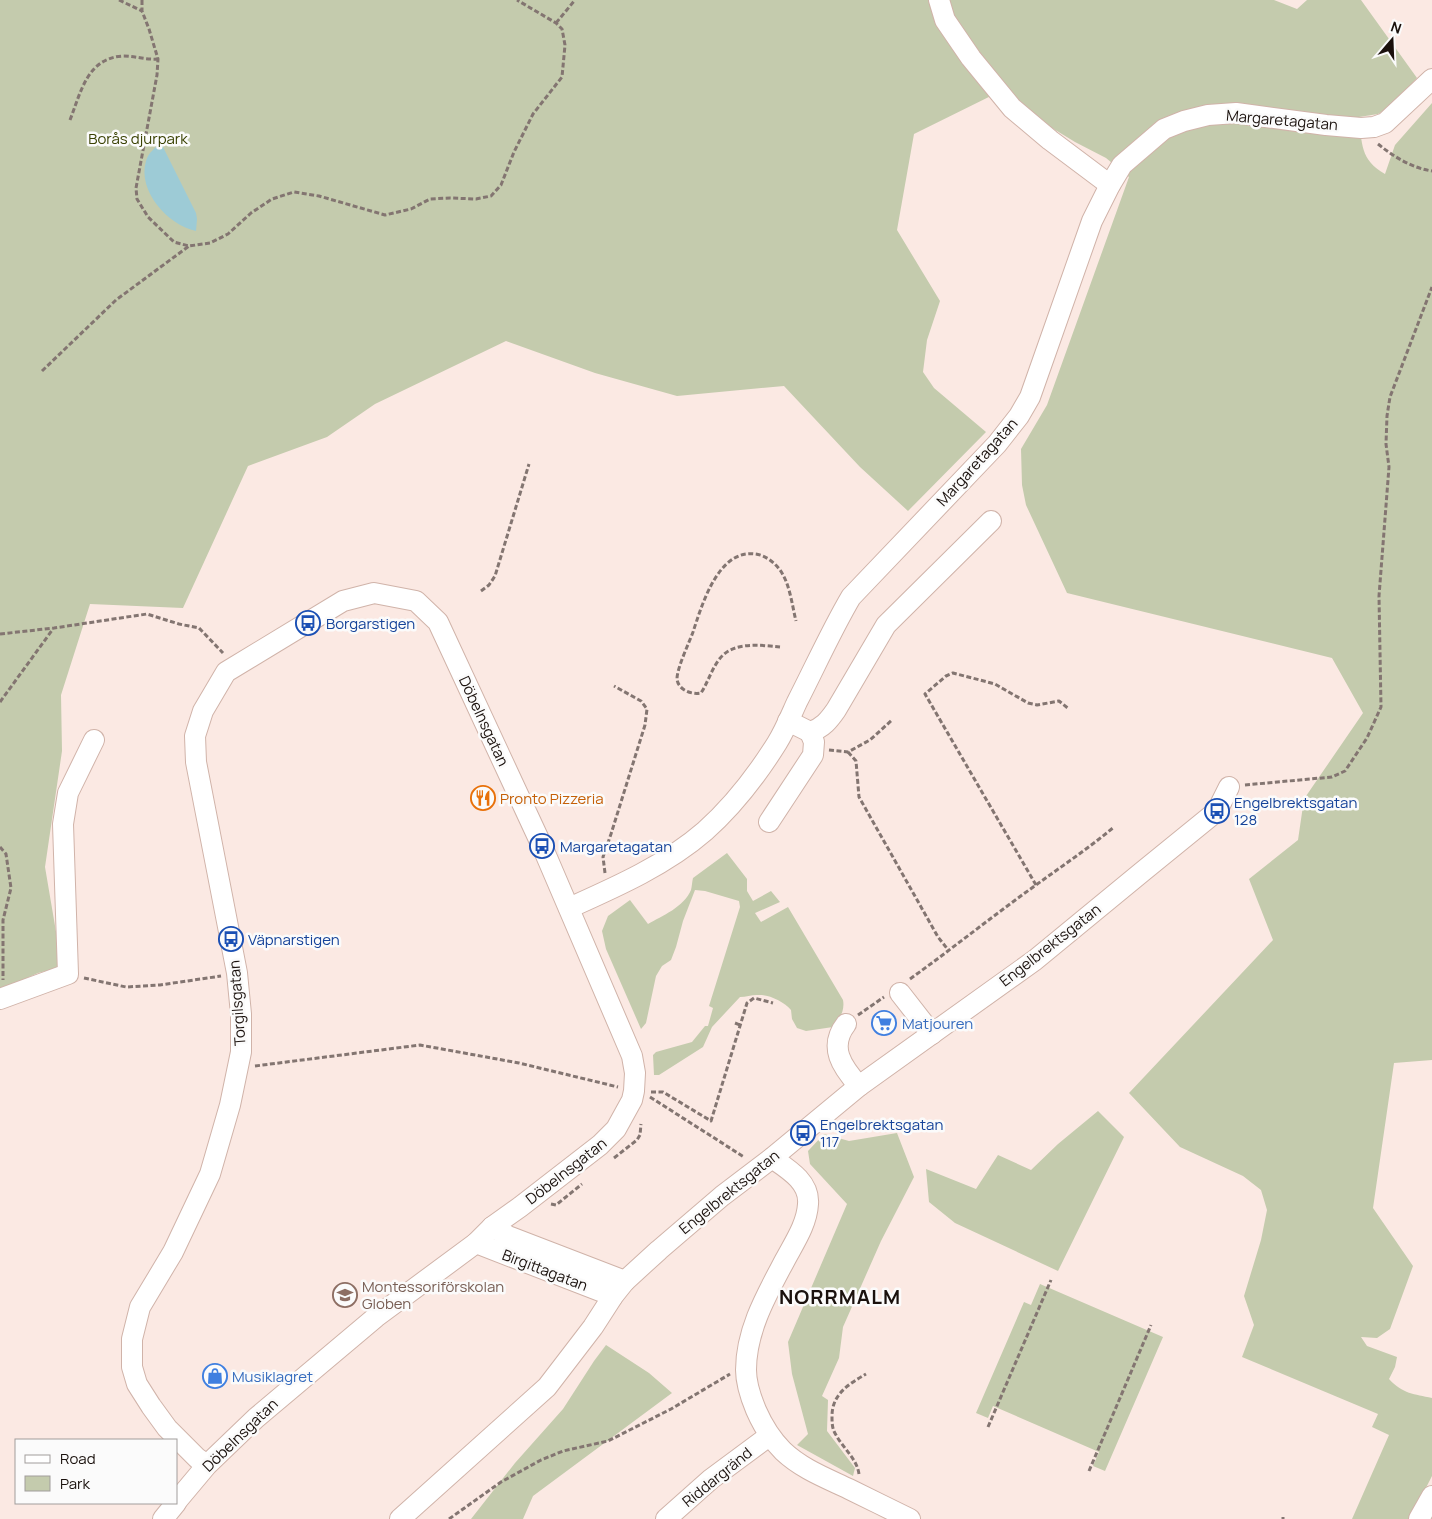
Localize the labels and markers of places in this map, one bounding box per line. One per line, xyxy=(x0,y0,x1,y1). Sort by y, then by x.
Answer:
bus stop icon: Borgarstigen xyxy=(295,610,321,636)
place label: Borgarstigen xyxy=(326,613,415,634)
restaurant icon: Pronto Pizzeria xyxy=(470,785,496,811)
place label: Pronto Pizzeria xyxy=(500,788,604,809)
place label: Engelbrektsgatan 128 xyxy=(1234,792,1357,830)
bus stop icon: Engelbrektsgatan 128 xyxy=(1204,798,1230,824)
bus stop icon: Margaretagatan xyxy=(529,833,555,859)
place label: Margaretagatan xyxy=(560,836,672,857)
bus stop icon: Väpnarstigen xyxy=(218,926,244,952)
place label: Väpnarstigen xyxy=(248,929,340,950)
supermarket icon: Matjouren xyxy=(871,1010,897,1036)
place label: Matjouren xyxy=(902,1013,973,1034)
place label: Engelbrektsgatan 117 xyxy=(820,1114,943,1152)
bus stop icon: Engelbrektsgatan 117 xyxy=(790,1120,816,1146)
place label: Montessoriförskolan Globen xyxy=(362,1276,504,1314)
school or university icon: Montessoriförskolan Globen xyxy=(332,1282,358,1308)
shop icon: Musiklagret xyxy=(202,1363,228,1389)
place label: Musiklagret xyxy=(232,1366,313,1387)

